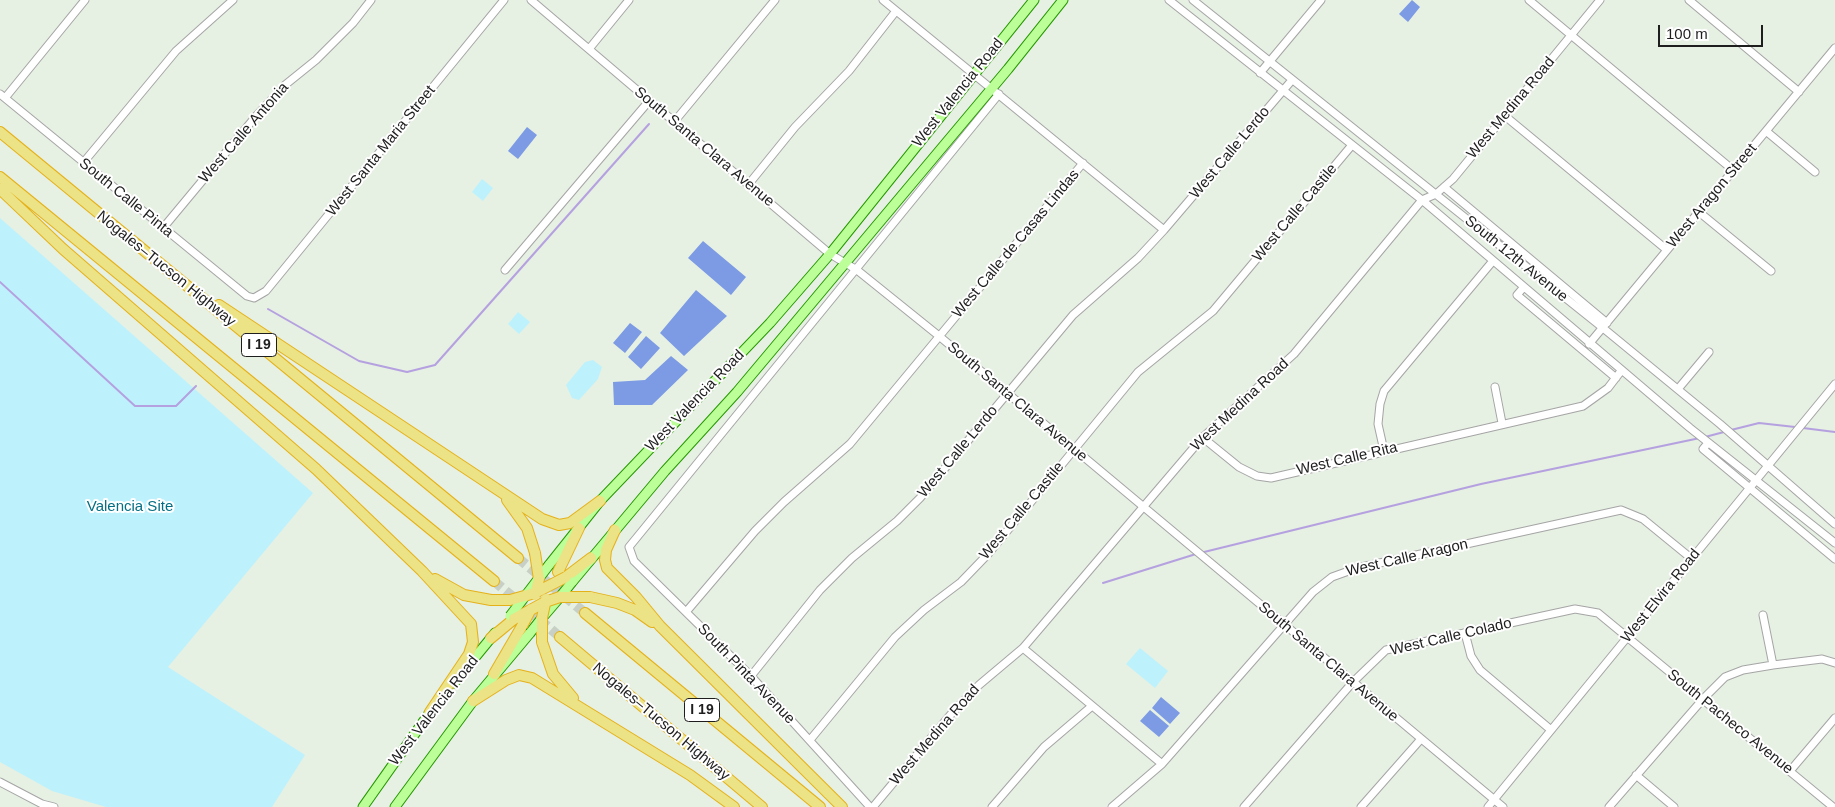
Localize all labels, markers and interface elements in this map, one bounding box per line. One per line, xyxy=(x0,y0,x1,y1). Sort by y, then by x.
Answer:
scale bar xyxy=(1660,15,1765,47)
text: 100 m xyxy=(1666,25,1708,42)
street label: West Valencia Road xyxy=(909,35,1007,151)
street label: West Medina Road xyxy=(1463,53,1559,163)
street label: West Calle Antonia xyxy=(195,79,293,187)
street label: West Santa Maria Street xyxy=(323,82,439,220)
street label: South Santa Clara Avenue xyxy=(630,83,778,211)
street label: West Calle Lerdo xyxy=(1186,103,1274,203)
street label: West Aragon Street xyxy=(1663,140,1761,252)
street label: South Calle Pinta xyxy=(75,155,177,241)
street label: West Calle Castile xyxy=(1249,160,1341,266)
street label: West Calle de Casas Lindas xyxy=(949,166,1083,322)
street label: Nogales–Tucson Highway xyxy=(93,207,239,331)
street label: South 12th Avenue xyxy=(1461,212,1571,306)
road number: I 19 xyxy=(242,334,276,356)
street label: South Santa Clara Avenue xyxy=(943,338,1091,466)
street label: West Valencia Road xyxy=(642,346,748,456)
street label: West Medina Road xyxy=(1187,355,1293,455)
street label: West Calle Lerdo xyxy=(914,402,1002,502)
street label: West Calle Rita xyxy=(1295,439,1399,479)
street label: West Calle Castile xyxy=(976,458,1068,564)
park label: Valencia Site xyxy=(87,498,173,516)
street label: West Calle Aragon xyxy=(1344,535,1470,581)
street label: West Elvira Road xyxy=(1618,545,1704,647)
street label: South Santa Clara Avenue xyxy=(1254,598,1402,726)
street label: West Calle Colado xyxy=(1389,614,1513,660)
street label: South Pinta Avenue xyxy=(694,620,798,728)
street label: West Valencia Road xyxy=(385,652,483,770)
street label: Nogales–Tucson Highway xyxy=(589,659,733,785)
street label: South Pacheco Avenue xyxy=(1664,666,1796,778)
street label: West Medina Road xyxy=(886,681,984,789)
road number: I 19 xyxy=(684,698,720,722)

